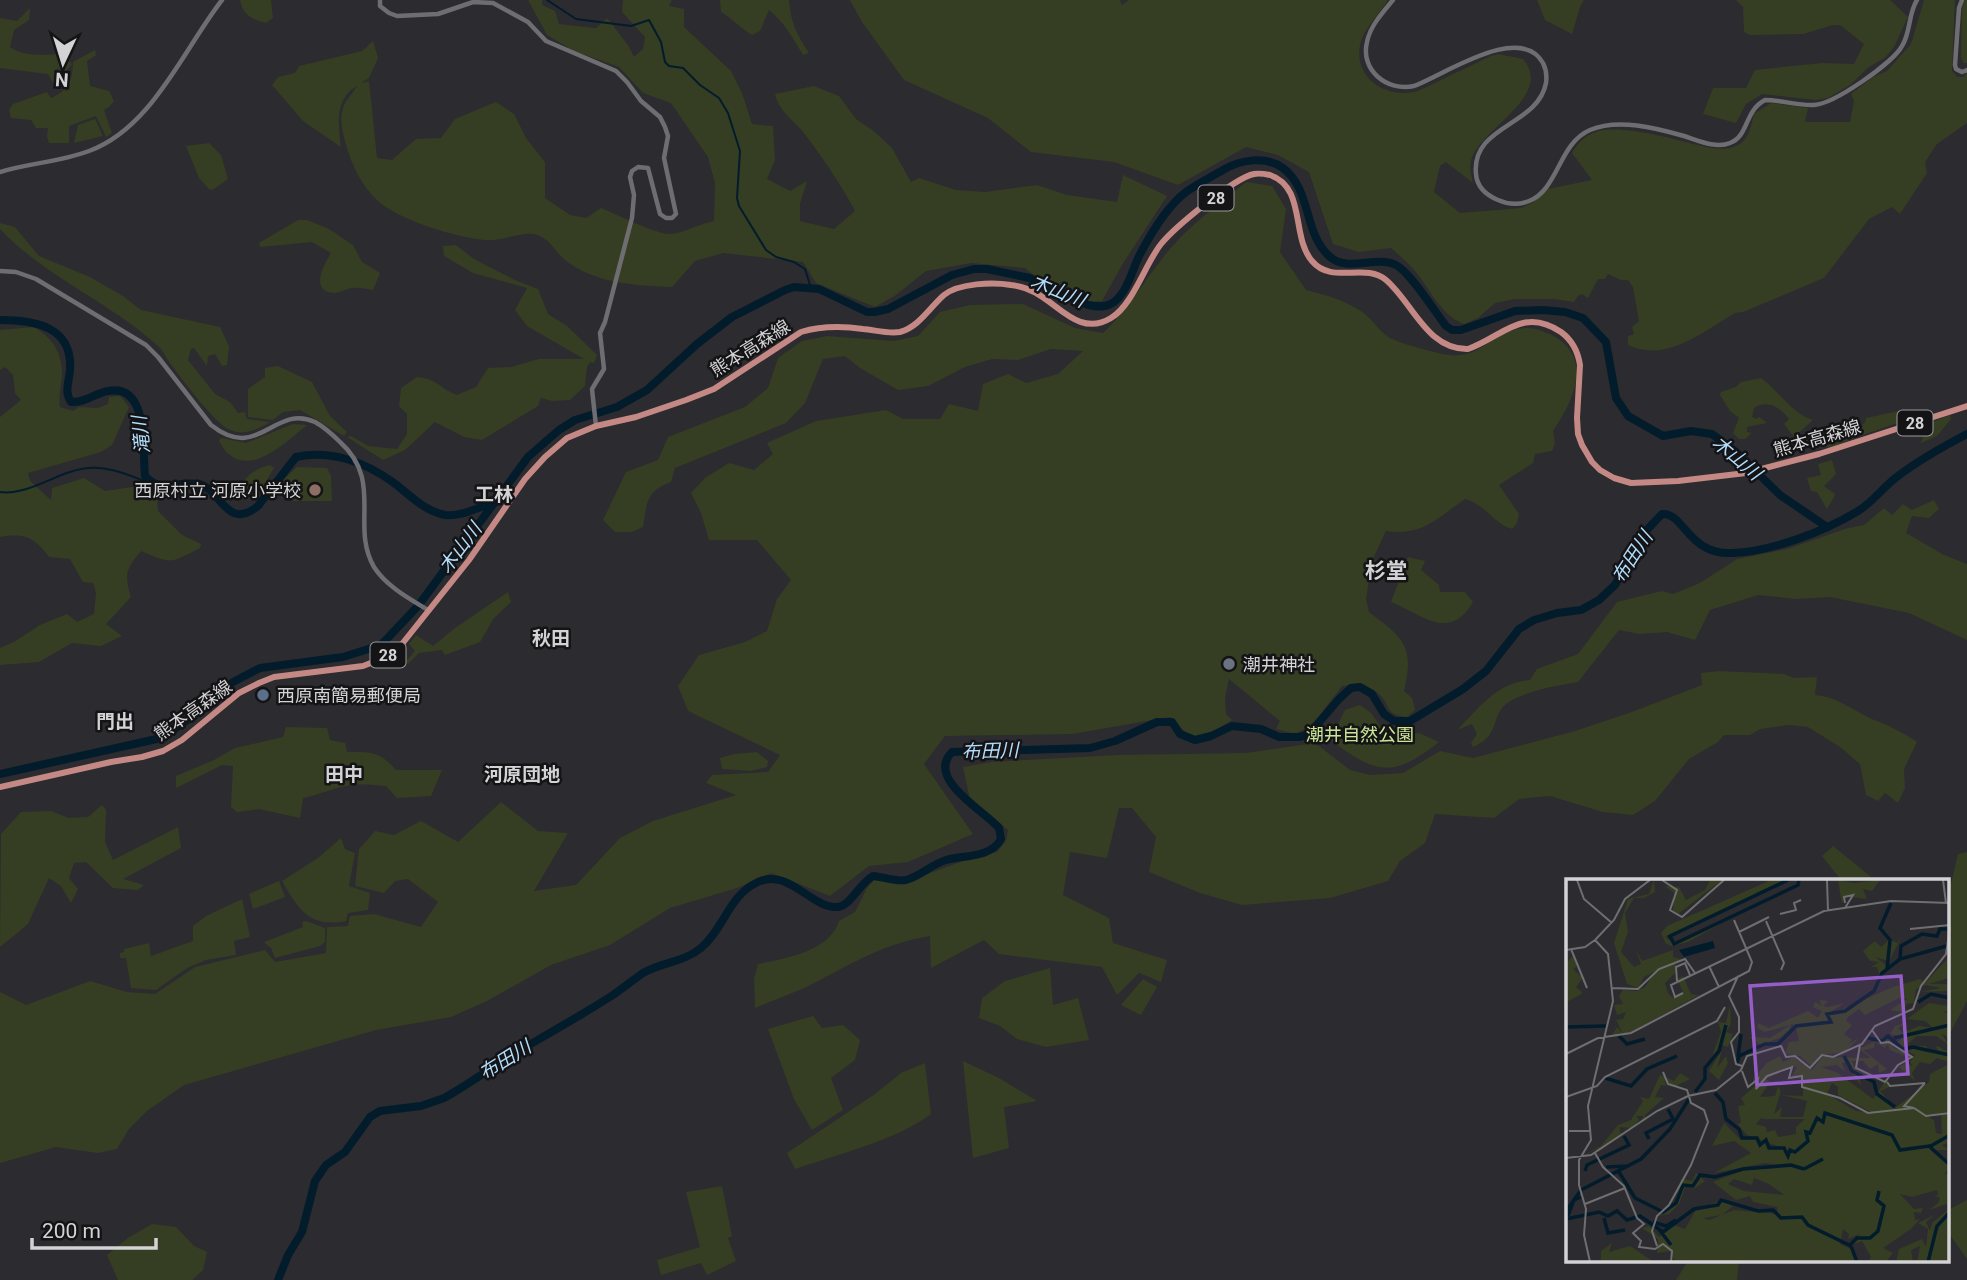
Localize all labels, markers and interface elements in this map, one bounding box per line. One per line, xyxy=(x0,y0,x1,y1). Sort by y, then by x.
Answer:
north arrow xyxy=(28,28,98,98)
text: N xyxy=(54,68,69,91)
road number: 28 xyxy=(1198,186,1234,210)
water label: 木山川 xyxy=(1027,270,1091,313)
street label: 熊本高森線 xyxy=(706,315,794,381)
road number: 28 xyxy=(1898,410,1932,436)
water label: 滝川 xyxy=(127,413,154,455)
street label: 熊本高森線 xyxy=(1771,416,1863,460)
water label: 木山川 xyxy=(1708,431,1768,486)
place label: 西原村立 河原小学校 xyxy=(135,480,301,501)
marker: 西原村立 河原小学校 xyxy=(307,482,323,498)
district label: 工林 xyxy=(475,483,513,506)
water label: 木山川 xyxy=(434,517,488,578)
water label: 布田川 xyxy=(1607,525,1658,587)
district label: 杉堂 xyxy=(1365,559,1407,583)
district label: 秋田 xyxy=(532,627,570,650)
road number: 28 xyxy=(370,642,406,668)
place label: 潮井神社 xyxy=(1243,654,1315,675)
marker: 潮井神社 xyxy=(1221,656,1237,672)
street label: 熊本高森線 xyxy=(150,676,236,744)
place label: 西原南簡易郵便局 xyxy=(277,685,421,706)
marker: 西原南簡易郵便局 xyxy=(255,687,271,703)
district label: 門出 xyxy=(96,710,134,733)
park label: 潮井自然公園 xyxy=(1306,724,1414,745)
water label: 布田川 xyxy=(961,738,1021,763)
district label: 田中 xyxy=(325,763,363,786)
district label: 河原団地 xyxy=(484,763,560,786)
inset map xyxy=(1566,879,1950,1262)
water label: 布田川 xyxy=(475,1034,537,1085)
scale bar xyxy=(32,1206,156,1250)
text: 200 m xyxy=(42,1219,101,1243)

